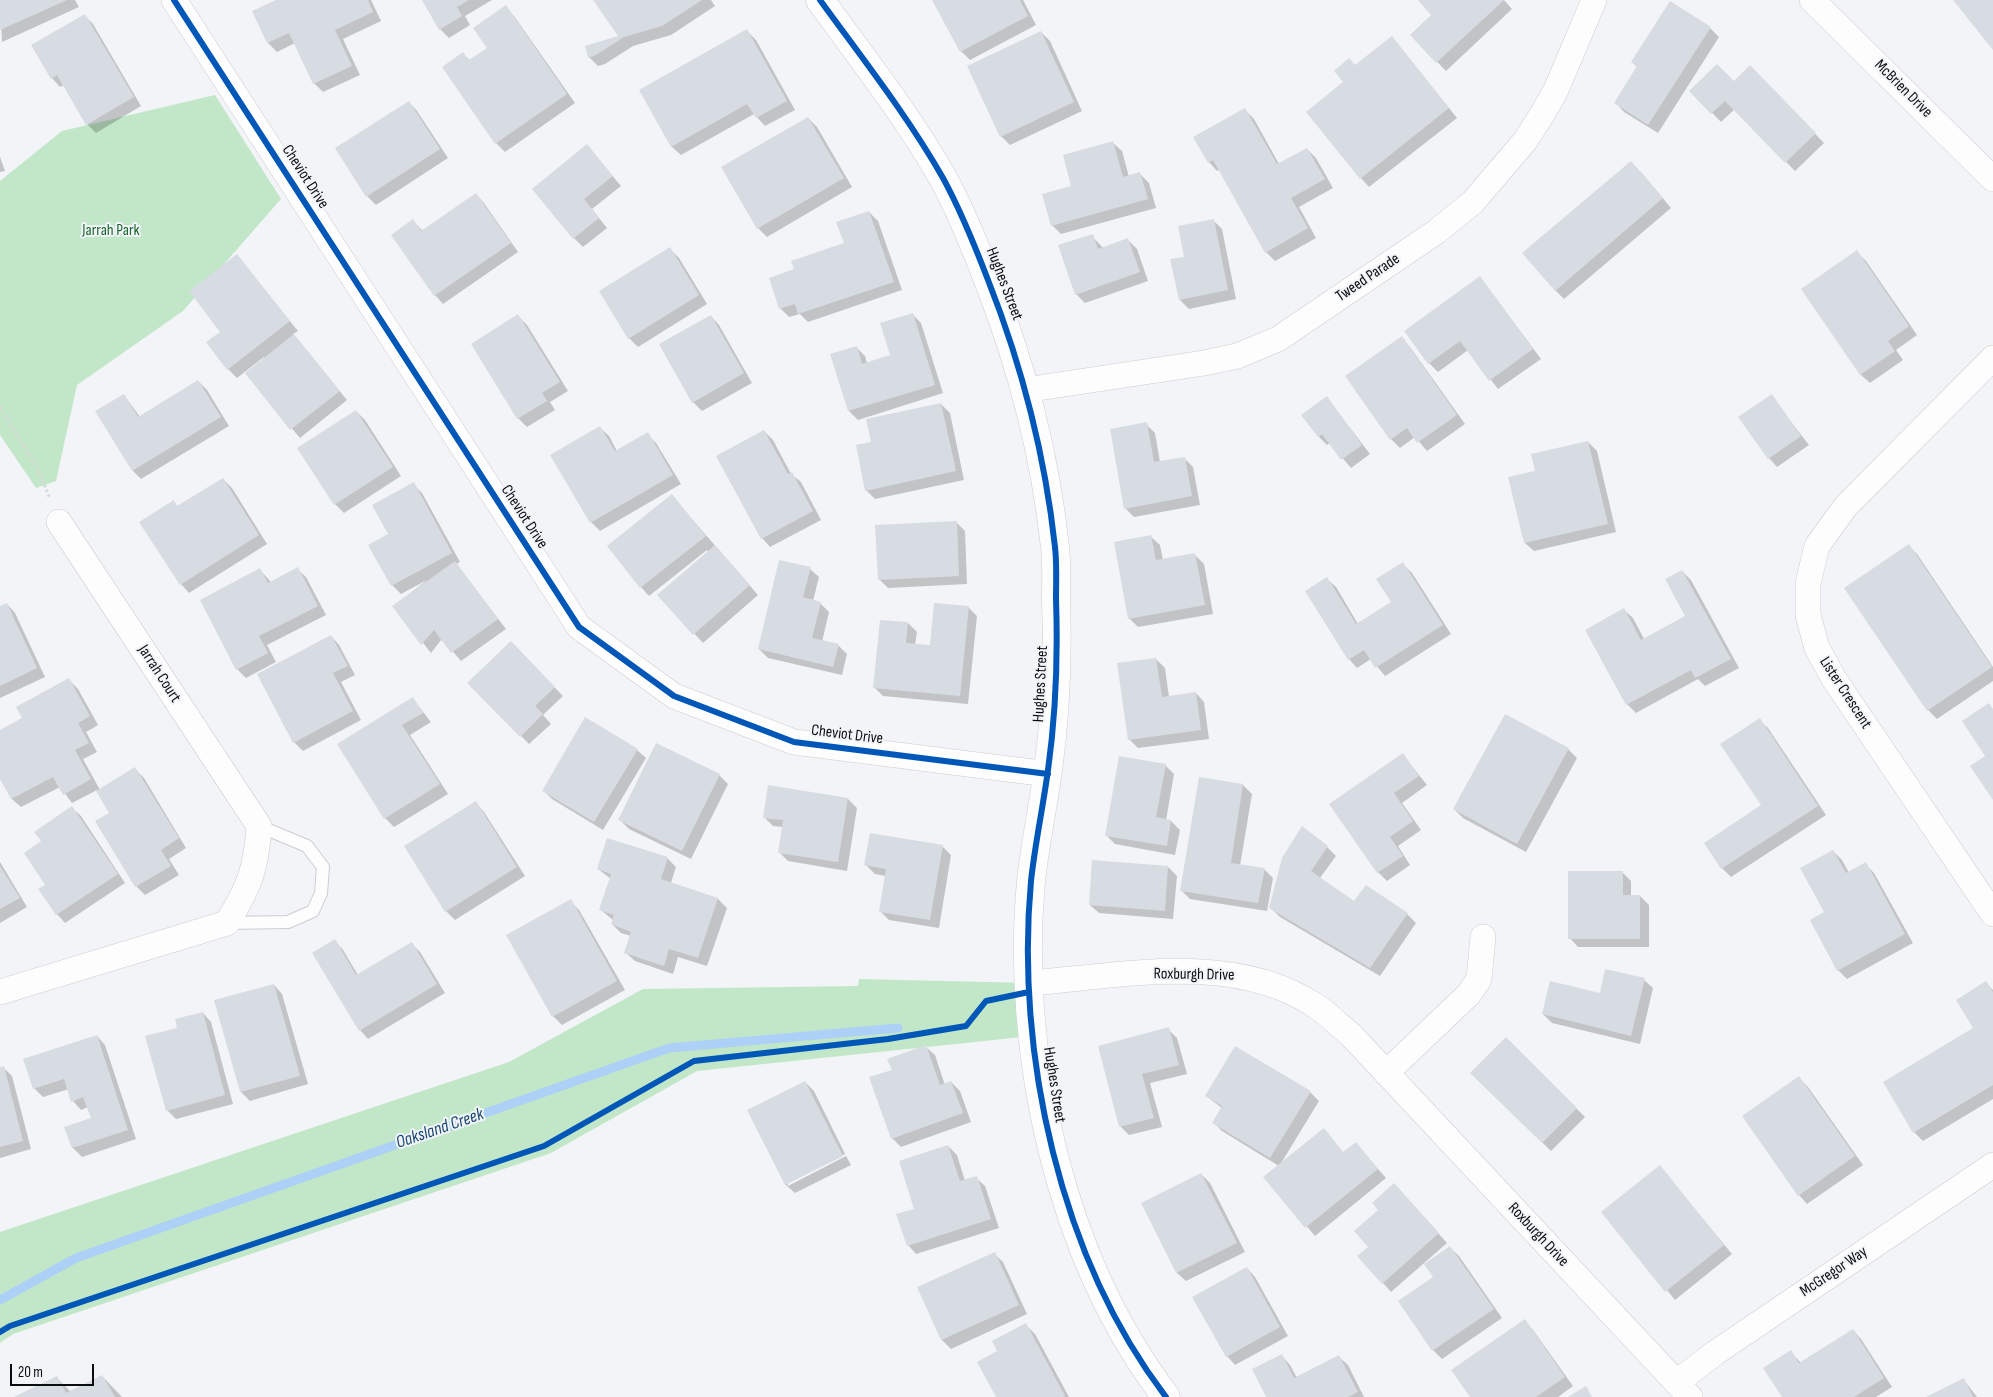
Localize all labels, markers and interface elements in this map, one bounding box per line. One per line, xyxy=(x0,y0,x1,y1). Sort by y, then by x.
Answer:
street label: McBrien Drive xyxy=(1870,56,1936,122)
street label: Cheviot Drive xyxy=(277,142,333,212)
park label: Jarrah Park xyxy=(82,221,140,241)
street label: Hughes Street xyxy=(981,245,1027,323)
street label: Tweed Parade xyxy=(1332,250,1404,306)
street label: Cheviot Drive xyxy=(496,482,552,552)
street label: Jarrah Court xyxy=(133,642,185,706)
street label: Hughes Street xyxy=(1029,645,1053,723)
street label: Lister Crescent xyxy=(1815,653,1875,733)
street label: Cheviot Drive xyxy=(810,721,884,749)
street label: Roxburgh Drive xyxy=(1153,965,1235,985)
street label: Hughes Street xyxy=(1039,1046,1069,1124)
water label: Oaksland Creek xyxy=(393,1104,487,1154)
street label: Roxburgh Drive xyxy=(1503,1199,1573,1271)
street label: McGregor Way xyxy=(1797,1243,1871,1301)
scale bar xyxy=(12,1354,96,1386)
text: 20 m xyxy=(18,1363,43,1382)

